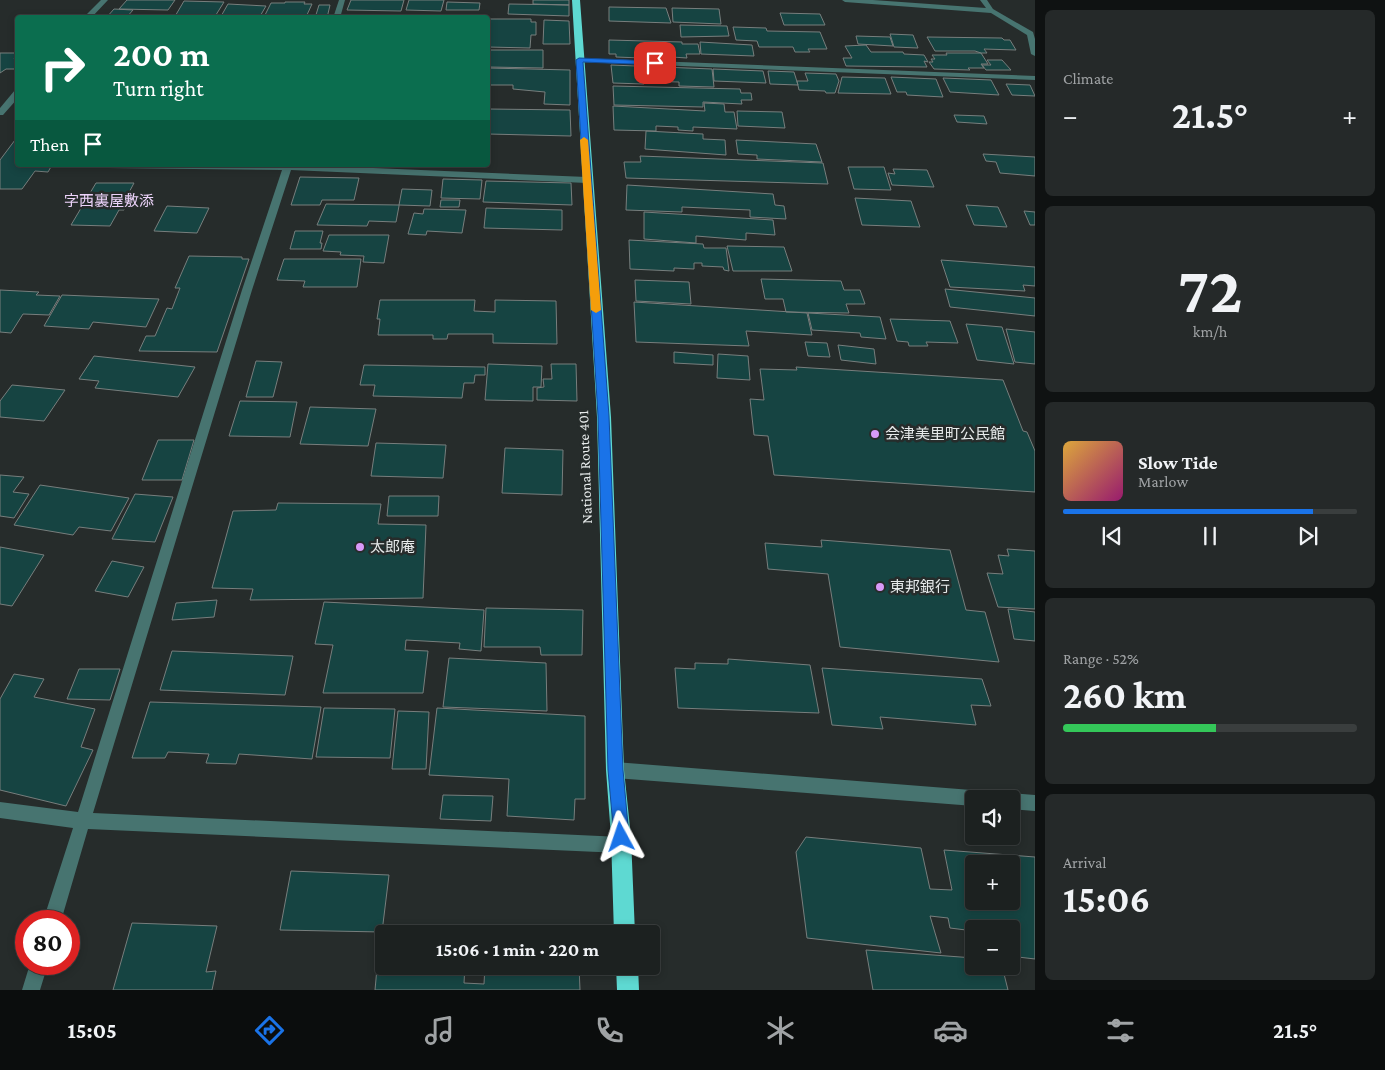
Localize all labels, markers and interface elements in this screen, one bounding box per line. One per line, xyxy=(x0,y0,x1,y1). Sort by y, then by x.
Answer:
icon: right xyxy=(30,35,95,100)
text: 200 m xyxy=(113,35,210,74)
pin xyxy=(634,42,676,84)
icon: arrive xyxy=(641,49,669,77)
text: Climate xyxy=(1063,70,1113,87)
text: Turn right xyxy=(113,76,204,101)
text: 21.5° xyxy=(1172,94,1248,136)
text: − xyxy=(1063,100,1078,131)
text: + xyxy=(1342,100,1357,131)
icon: arrive xyxy=(79,130,107,158)
text: Then xyxy=(30,134,69,155)
district label: 字西裏屋敷添 xyxy=(64,192,154,209)
text: 72 xyxy=(1178,254,1242,326)
text: km/h xyxy=(1193,323,1227,340)
street label: National Route 401 xyxy=(575,410,595,524)
place label: 会津美里町公民館 xyxy=(885,426,1005,442)
marker: 会津美里町公民館 xyxy=(869,428,881,440)
text: Slow Tide xyxy=(1138,452,1218,473)
text: Marlow xyxy=(1138,473,1188,490)
icon: previous xyxy=(1098,522,1126,550)
icon: pause xyxy=(1196,522,1224,550)
icon: next xyxy=(1294,522,1322,550)
place label: 太郎庵 xyxy=(370,539,415,555)
marker: 太郎庵 xyxy=(354,541,366,553)
place label: 東邦銀行 xyxy=(890,579,950,595)
marker: 東邦銀行 xyxy=(874,581,886,593)
text: Range · 52% xyxy=(1063,650,1139,667)
text: 260 km xyxy=(1063,674,1186,716)
map controls xyxy=(965,790,1020,975)
button: sound xyxy=(965,790,1020,845)
position arrow xyxy=(594,810,646,862)
text: Arrival xyxy=(1063,854,1107,871)
button: + xyxy=(965,855,1020,910)
text: 15:06 xyxy=(1063,878,1150,920)
speed limit sign: 80 xyxy=(15,910,80,975)
button: − xyxy=(965,920,1020,975)
text: 15:06 · 1 min · 220 m xyxy=(436,939,599,960)
icon: directions xyxy=(252,1013,287,1048)
icon: music xyxy=(422,1013,457,1048)
icon: phone xyxy=(592,1013,627,1048)
icon: climate xyxy=(763,1013,798,1048)
icon: car xyxy=(933,1013,968,1048)
icon: filters xyxy=(1103,1013,1138,1048)
text: 15:05 xyxy=(68,1018,117,1043)
text: 21.5° xyxy=(1273,1018,1317,1043)

